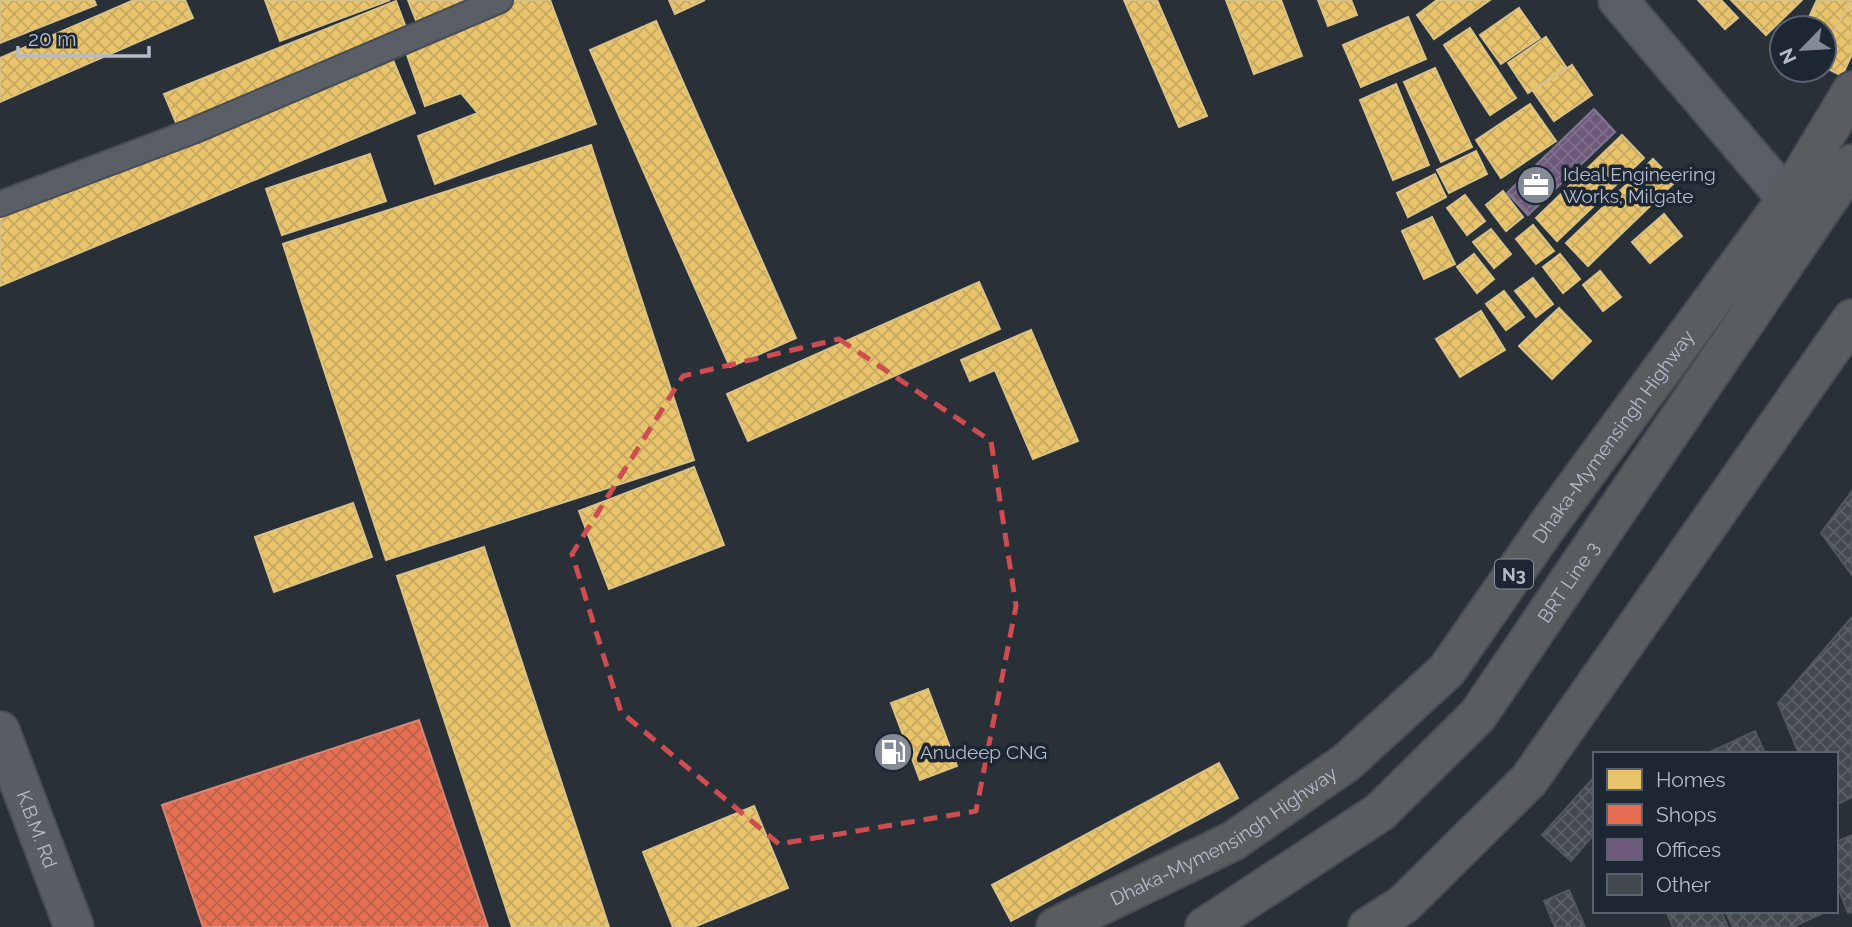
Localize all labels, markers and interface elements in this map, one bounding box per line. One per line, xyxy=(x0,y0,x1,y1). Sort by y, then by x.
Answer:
scale bar xyxy=(18,14,149,58)
north arrow xyxy=(1768,14,1838,84)
text: 20 m xyxy=(28,26,76,51)
text: N xyxy=(1775,45,1801,67)
place label: Ideal Engineering Works, Milgate xyxy=(1563,163,1716,207)
office icon: Ideal Engineering Works, Milgate xyxy=(1515,164,1557,206)
street label: Dhaka-Mymensingh Highway xyxy=(1528,326,1698,547)
street label: BRT Line 3 xyxy=(1533,537,1604,627)
road number: N3 xyxy=(1495,560,1533,588)
fuel station icon: Anudeep CNG xyxy=(872,731,914,773)
place label: Anudeep CNG xyxy=(920,741,1047,763)
legend xyxy=(1593,752,1838,913)
street label: Dhaka-Mymensingh Highway xyxy=(1107,762,1341,910)
text: Homes xyxy=(1656,767,1726,792)
street label: K.B.M. Rd xyxy=(12,787,62,871)
text: Shops xyxy=(1656,802,1717,827)
text: Offices xyxy=(1656,837,1721,862)
text: Other xyxy=(1656,872,1711,897)

